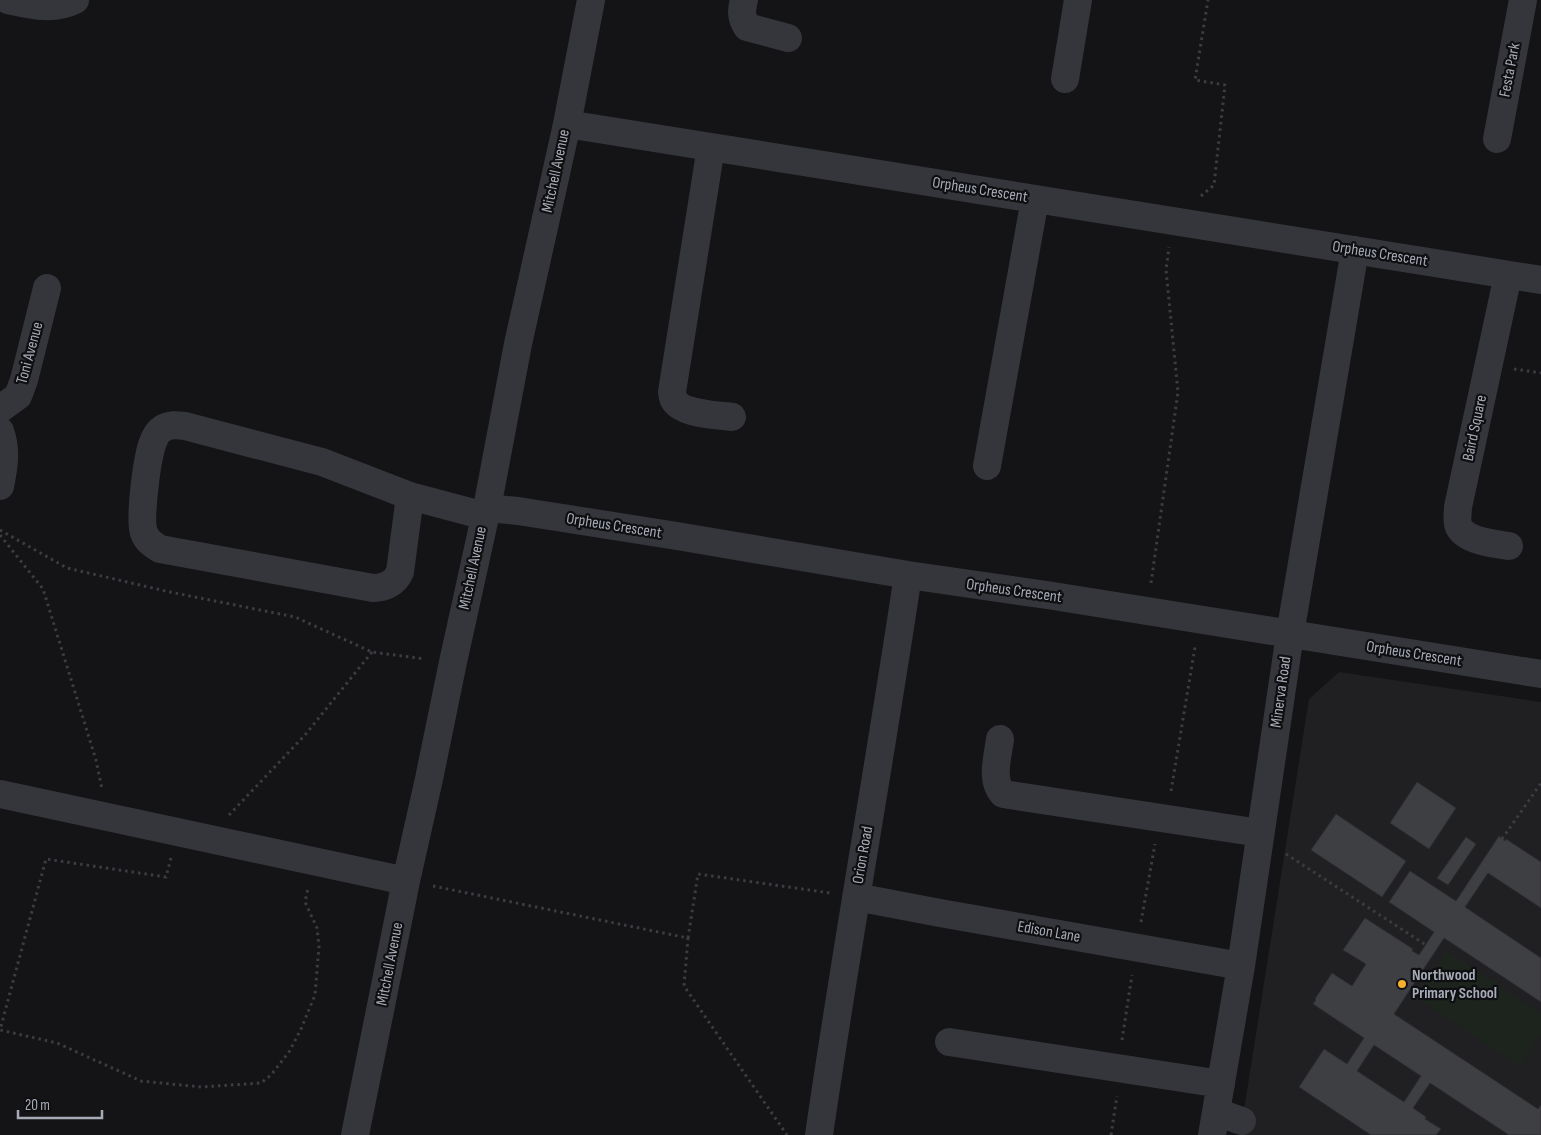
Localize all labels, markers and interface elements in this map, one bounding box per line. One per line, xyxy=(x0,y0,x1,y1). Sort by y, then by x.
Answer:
street label: Festa Park xyxy=(1495,41,1525,99)
street label: Mitchell Avenue xyxy=(538,128,574,214)
street label: Orpheus Crescent xyxy=(931,173,1029,207)
street label: Orpheus Crescent xyxy=(1331,237,1429,271)
street label: Toni Avenue xyxy=(13,320,47,386)
street label: Baird Square xyxy=(1459,393,1491,463)
street label: Orpheus Crescent xyxy=(565,509,663,543)
street label: Mitchell Avenue xyxy=(455,525,491,611)
street label: Orpheus Crescent xyxy=(965,575,1063,607)
street label: Orpheus Crescent xyxy=(1365,637,1463,671)
street label: Minerva Road xyxy=(1267,655,1295,729)
street label: Orion Road xyxy=(849,825,877,885)
street label: Edison Lane xyxy=(1016,917,1082,947)
street label: Mitchell Avenue xyxy=(373,921,407,1007)
place label: Northwood Primary School xyxy=(1412,966,1497,1003)
marker: Northwood Primary School xyxy=(1396,978,1408,990)
scale bar xyxy=(18,1088,101,1120)
text: 20 m xyxy=(25,1096,50,1115)

